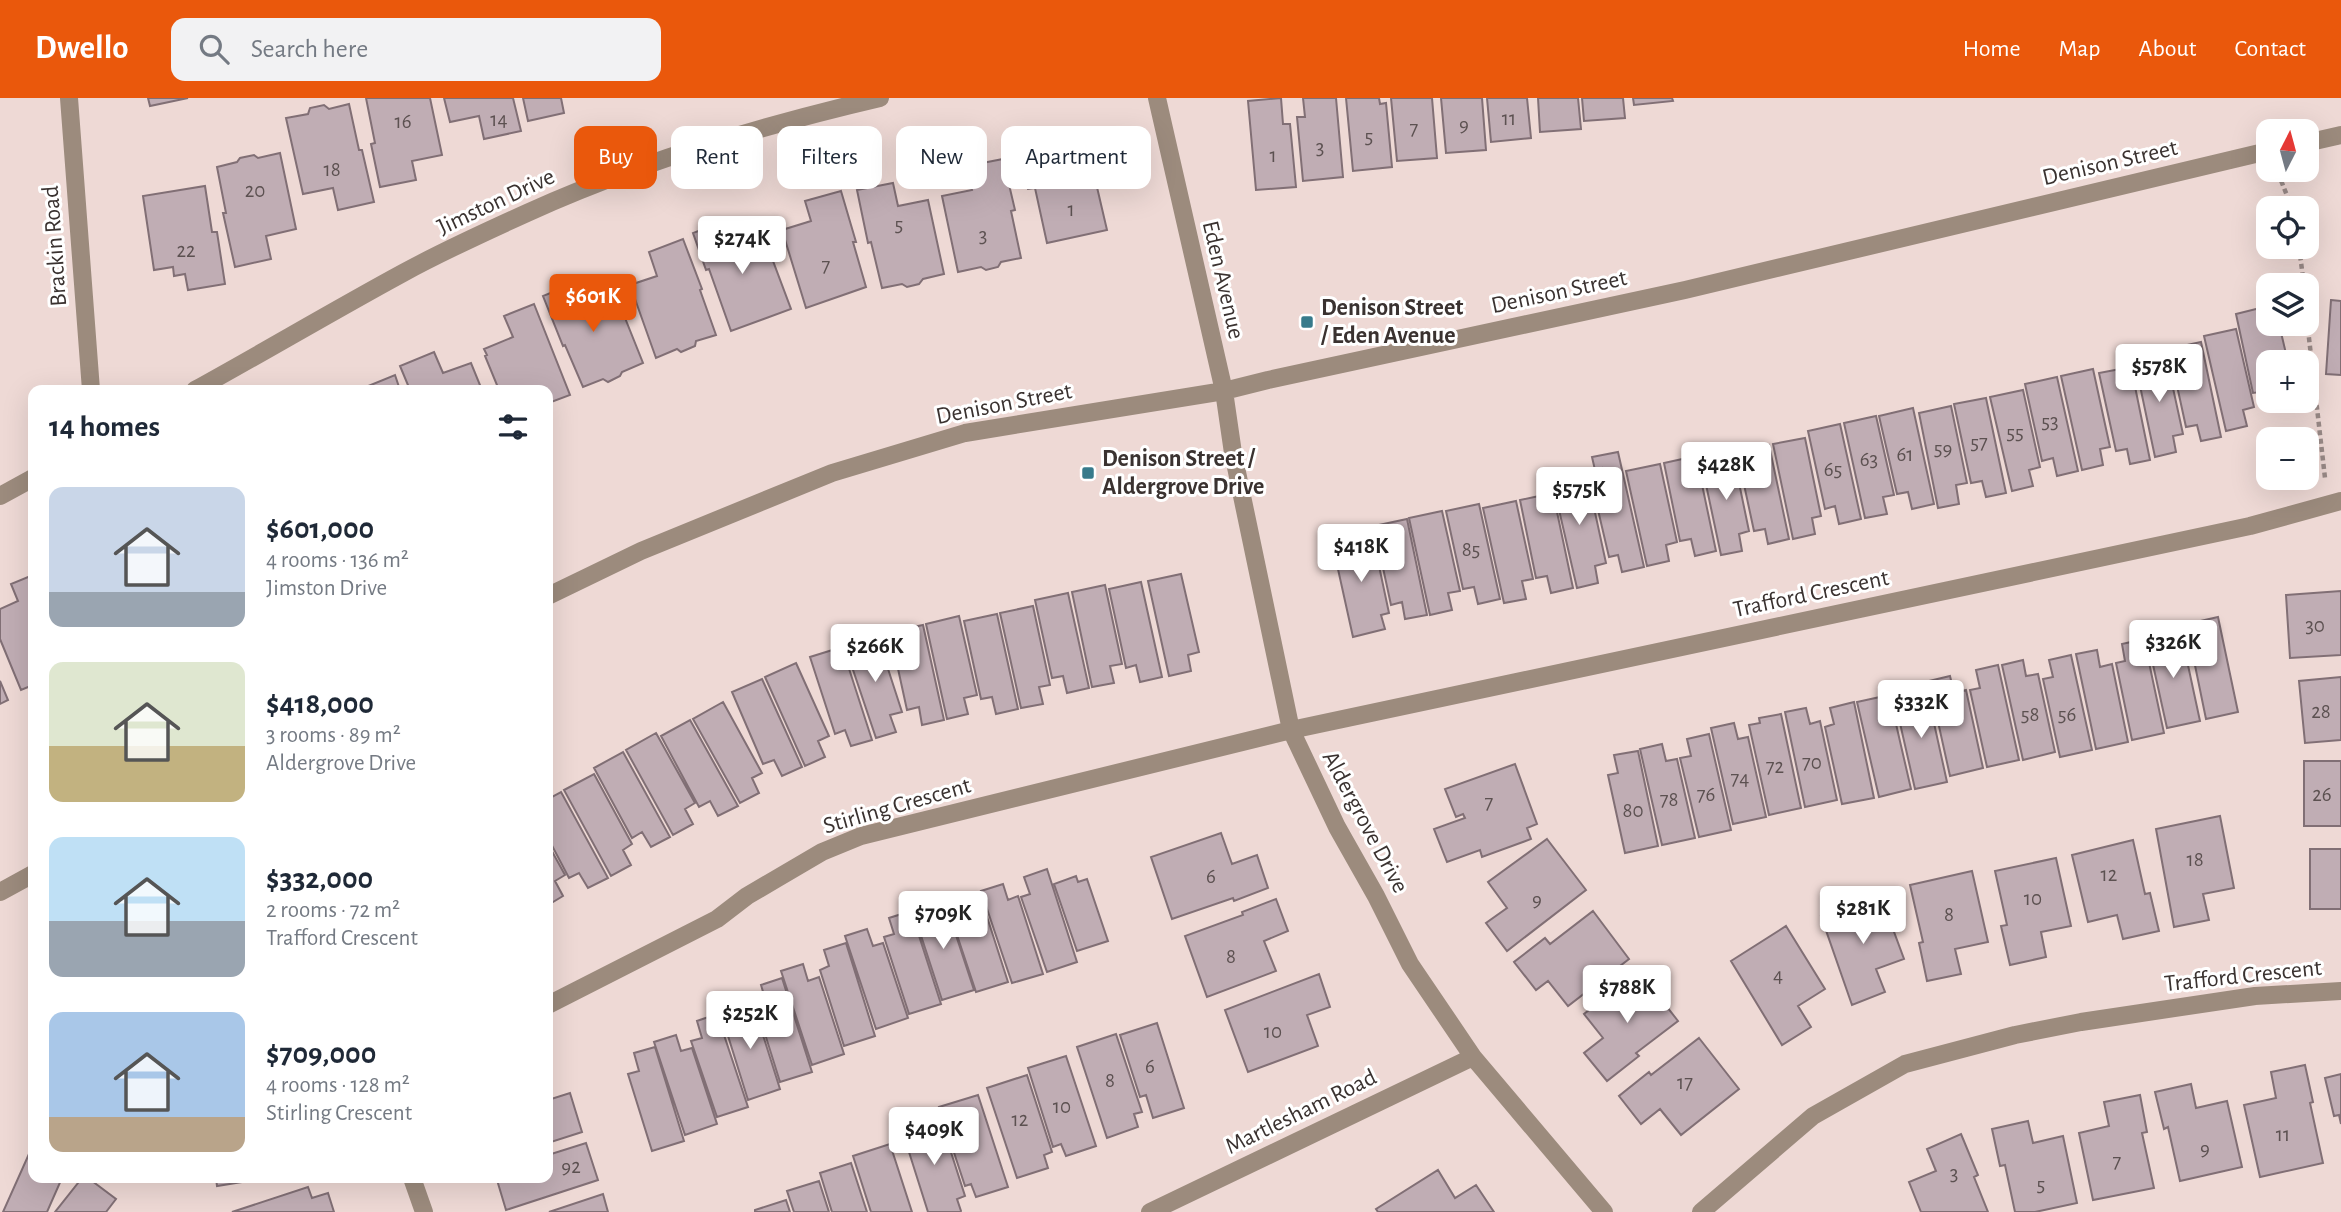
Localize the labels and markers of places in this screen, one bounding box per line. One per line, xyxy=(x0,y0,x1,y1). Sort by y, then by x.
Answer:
pin: $274K xyxy=(693,216,791,276)
pin: $601K xyxy=(544,274,642,334)
place label: Denison Street / Eden Avenue xyxy=(1320,296,1463,348)
marker: Denison Street / Eden Avenue xyxy=(1299,314,1315,330)
pin: $578K xyxy=(2110,344,2208,404)
pin: $428K xyxy=(1677,442,1775,502)
place label: Denison Street / Aldergrove Drive xyxy=(1102,447,1264,499)
marker: Denison Street / Aldergrove Drive xyxy=(1080,465,1096,481)
pin: $575K xyxy=(1530,468,1628,527)
pin: $418K xyxy=(1312,524,1410,584)
pin: $326K xyxy=(2124,620,2222,680)
pin: $266K xyxy=(826,624,924,684)
pin: $332K xyxy=(1872,680,1970,740)
pin: $281K xyxy=(1814,886,1912,946)
pin: $709K xyxy=(894,892,992,951)
pin: $788K xyxy=(1578,965,1676,1025)
pin: $252K xyxy=(701,992,799,1051)
pin: $409K xyxy=(885,1108,983,1167)

